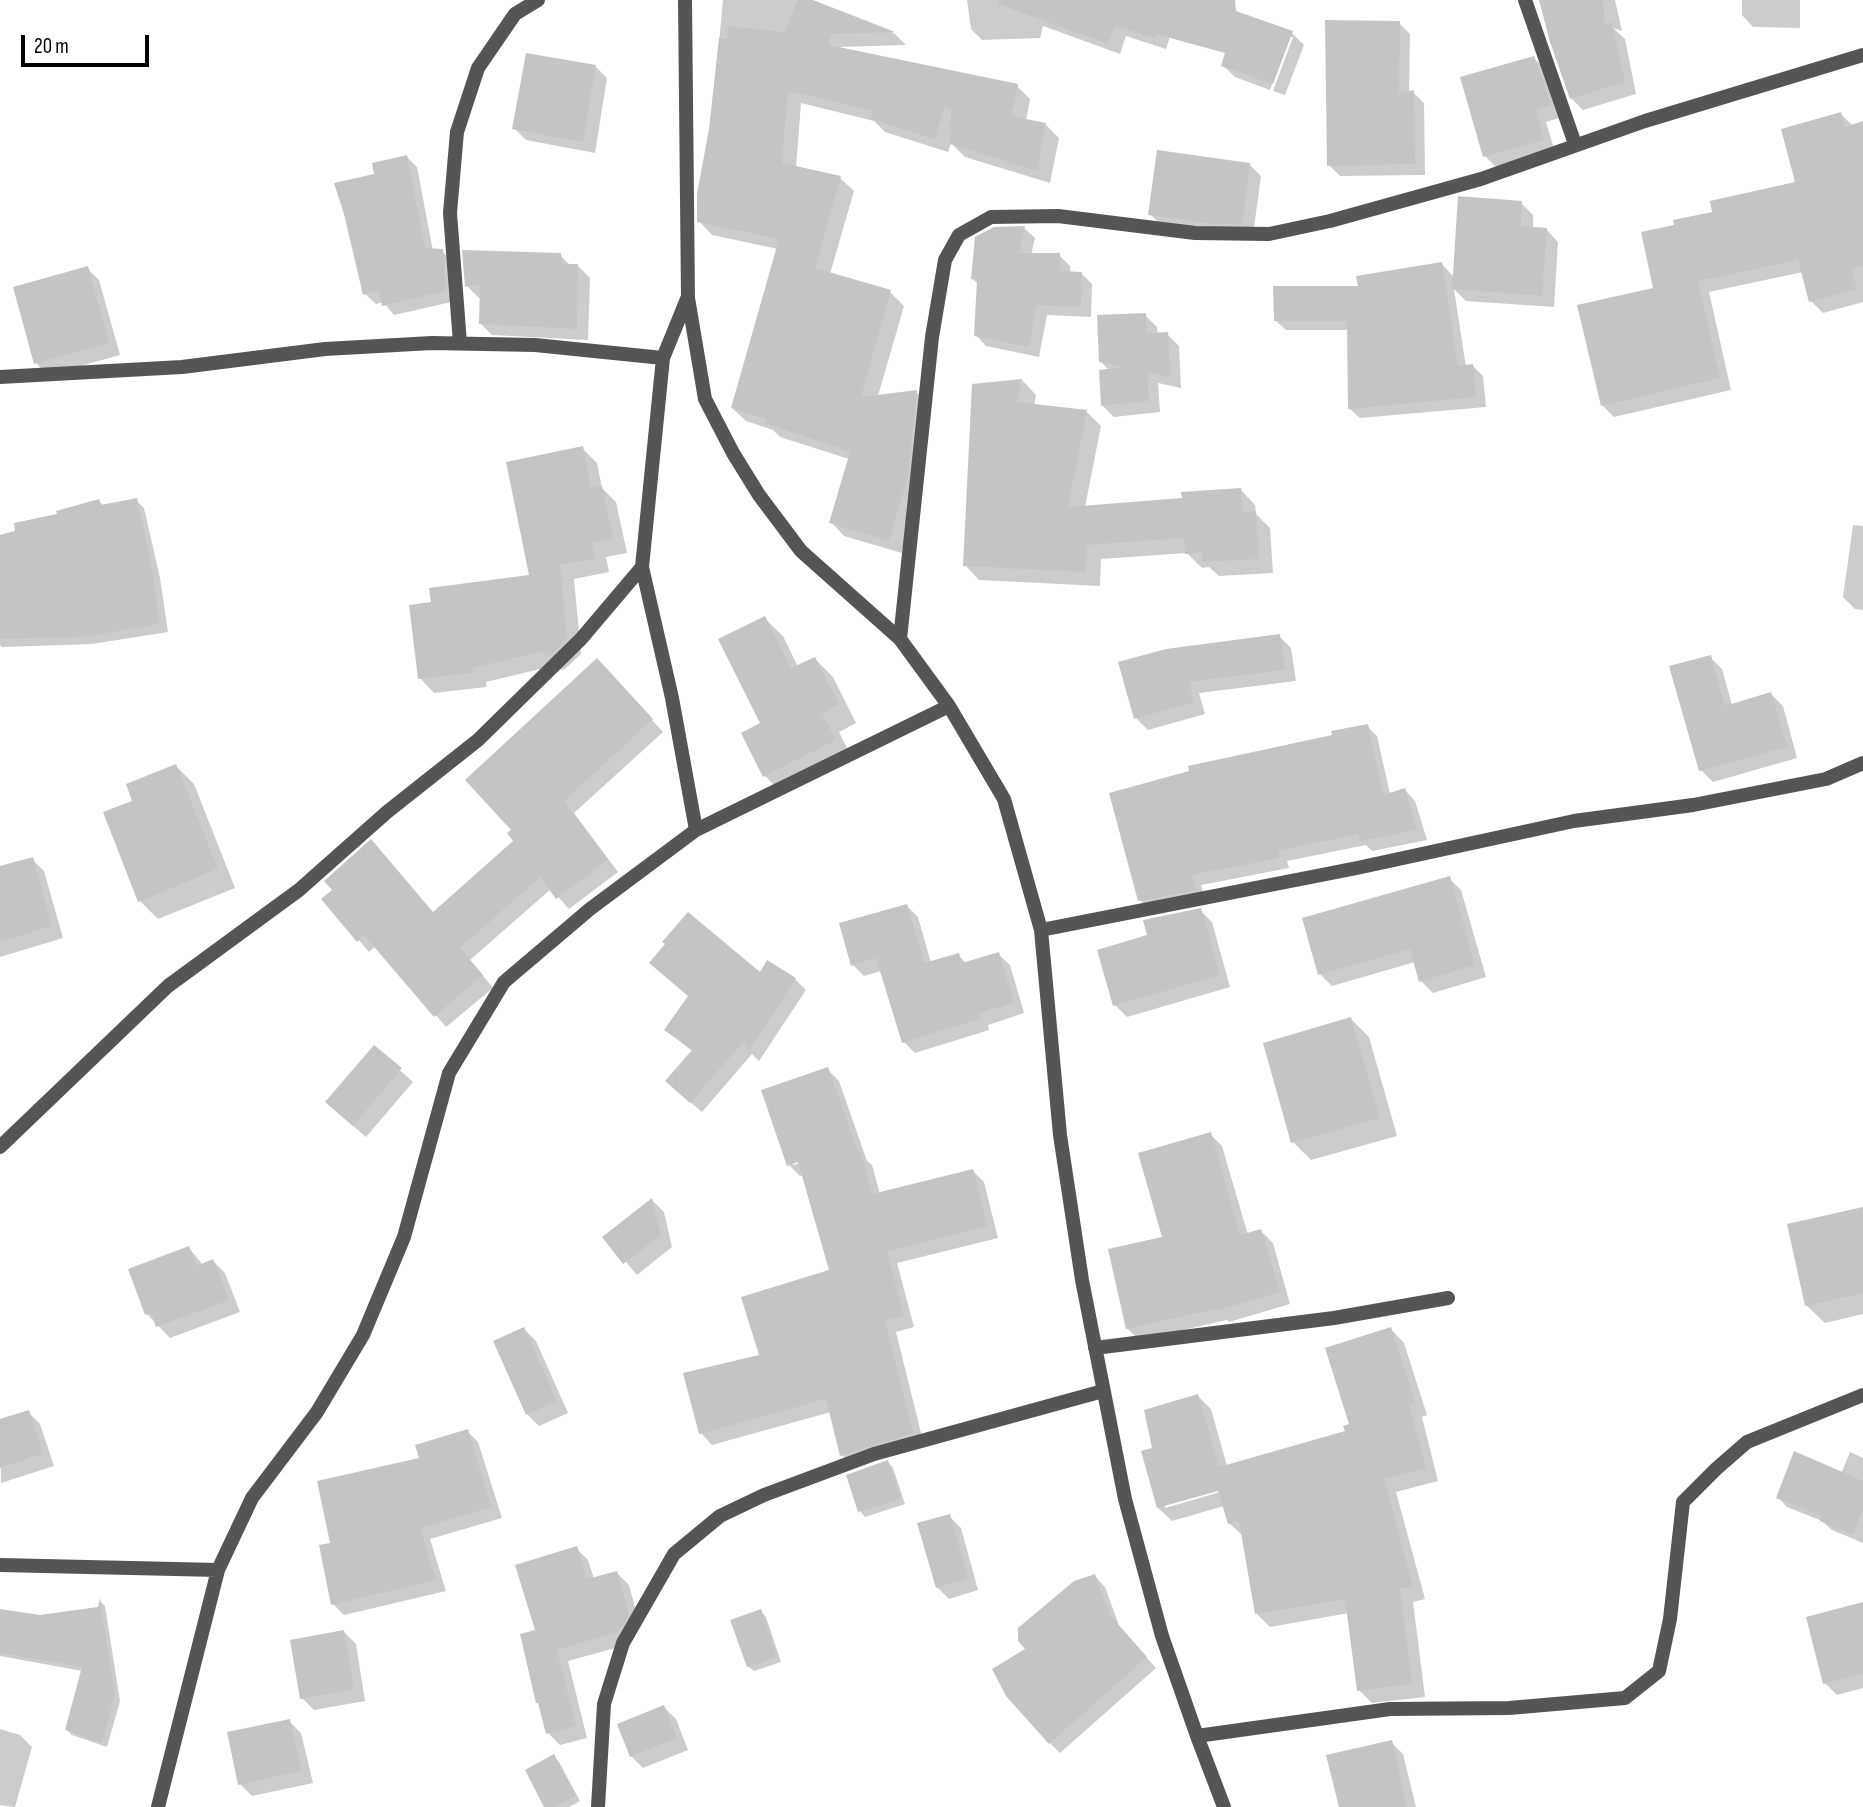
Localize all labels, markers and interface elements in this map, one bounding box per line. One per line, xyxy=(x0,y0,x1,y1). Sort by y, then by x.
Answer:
scale bar xyxy=(24,21,152,65)
text: 20 m xyxy=(34,34,69,59)

